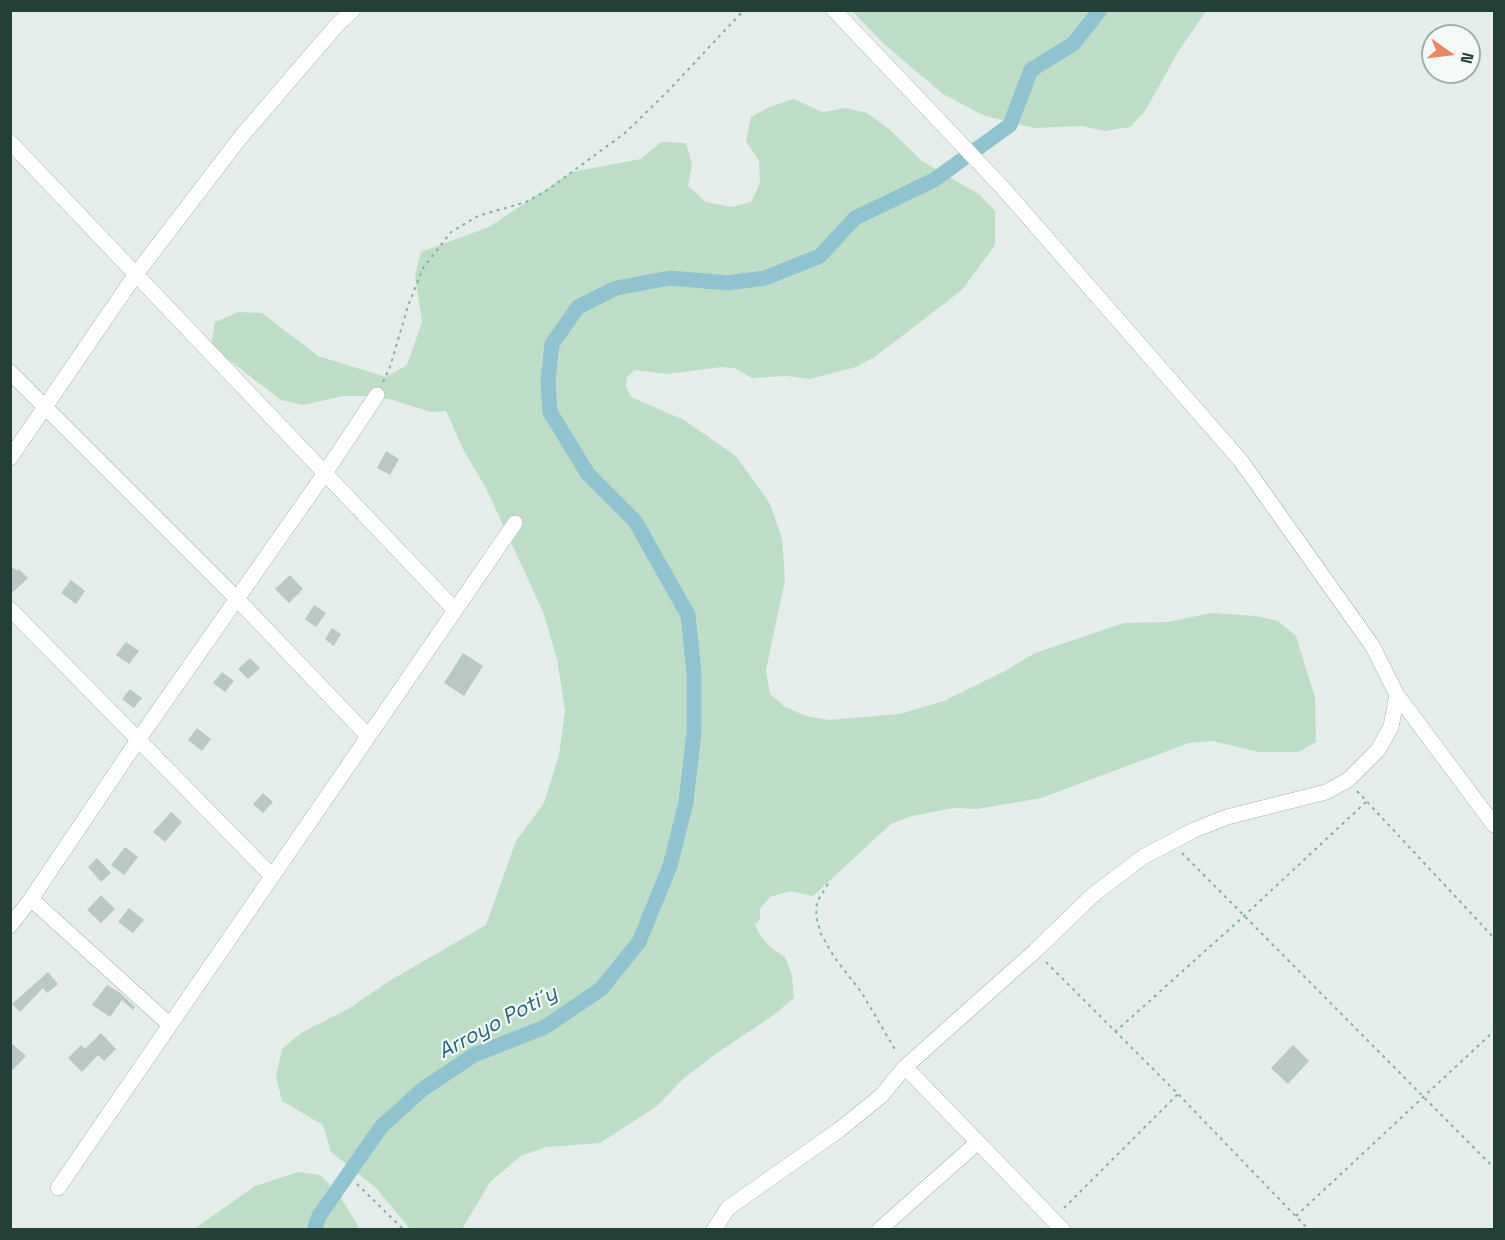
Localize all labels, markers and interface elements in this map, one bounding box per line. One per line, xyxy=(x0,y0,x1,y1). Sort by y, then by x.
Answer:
north arrow xyxy=(1421,24,1481,84)
text: N xyxy=(1456,50,1478,66)
water label: Arroyo Poti´y xyxy=(434,981,562,1065)

